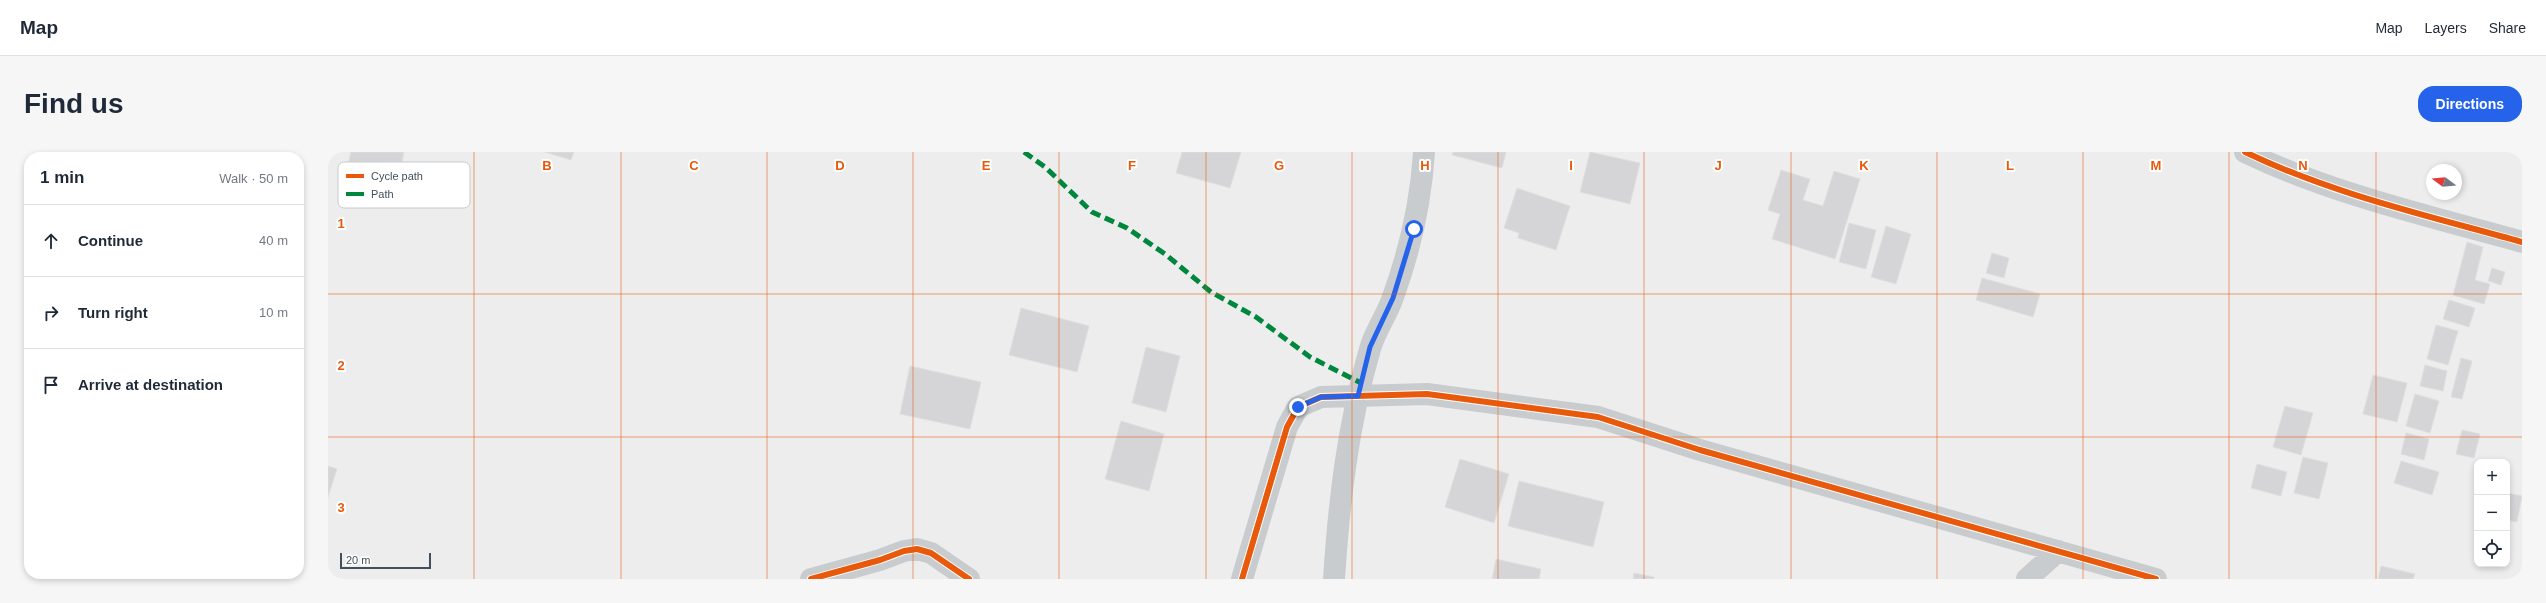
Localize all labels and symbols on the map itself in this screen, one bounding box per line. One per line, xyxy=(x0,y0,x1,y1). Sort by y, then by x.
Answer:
text: B xyxy=(542,158,552,173)
text: C xyxy=(689,158,699,173)
text: D xyxy=(835,158,845,173)
text: E xyxy=(982,158,991,173)
text: F xyxy=(1128,158,1136,173)
text: G xyxy=(1274,158,1284,173)
text: H xyxy=(1420,158,1430,173)
text: I xyxy=(1569,158,1573,173)
text: J xyxy=(1714,158,1722,173)
text: K xyxy=(1859,158,1869,173)
text: L xyxy=(2006,158,2014,173)
text: M xyxy=(2151,158,2161,173)
text: N xyxy=(2298,158,2308,173)
legend xyxy=(338,162,470,208)
north arrow xyxy=(2426,164,2462,200)
text: Cycle path xyxy=(371,170,423,182)
text: Path xyxy=(371,188,394,200)
text: 1 xyxy=(337,216,345,231)
route start xyxy=(1405,220,1423,238)
text: 2 xyxy=(337,358,345,373)
route end xyxy=(1289,398,1307,416)
text: 3 xyxy=(337,500,345,515)
scale bar xyxy=(340,551,431,570)

